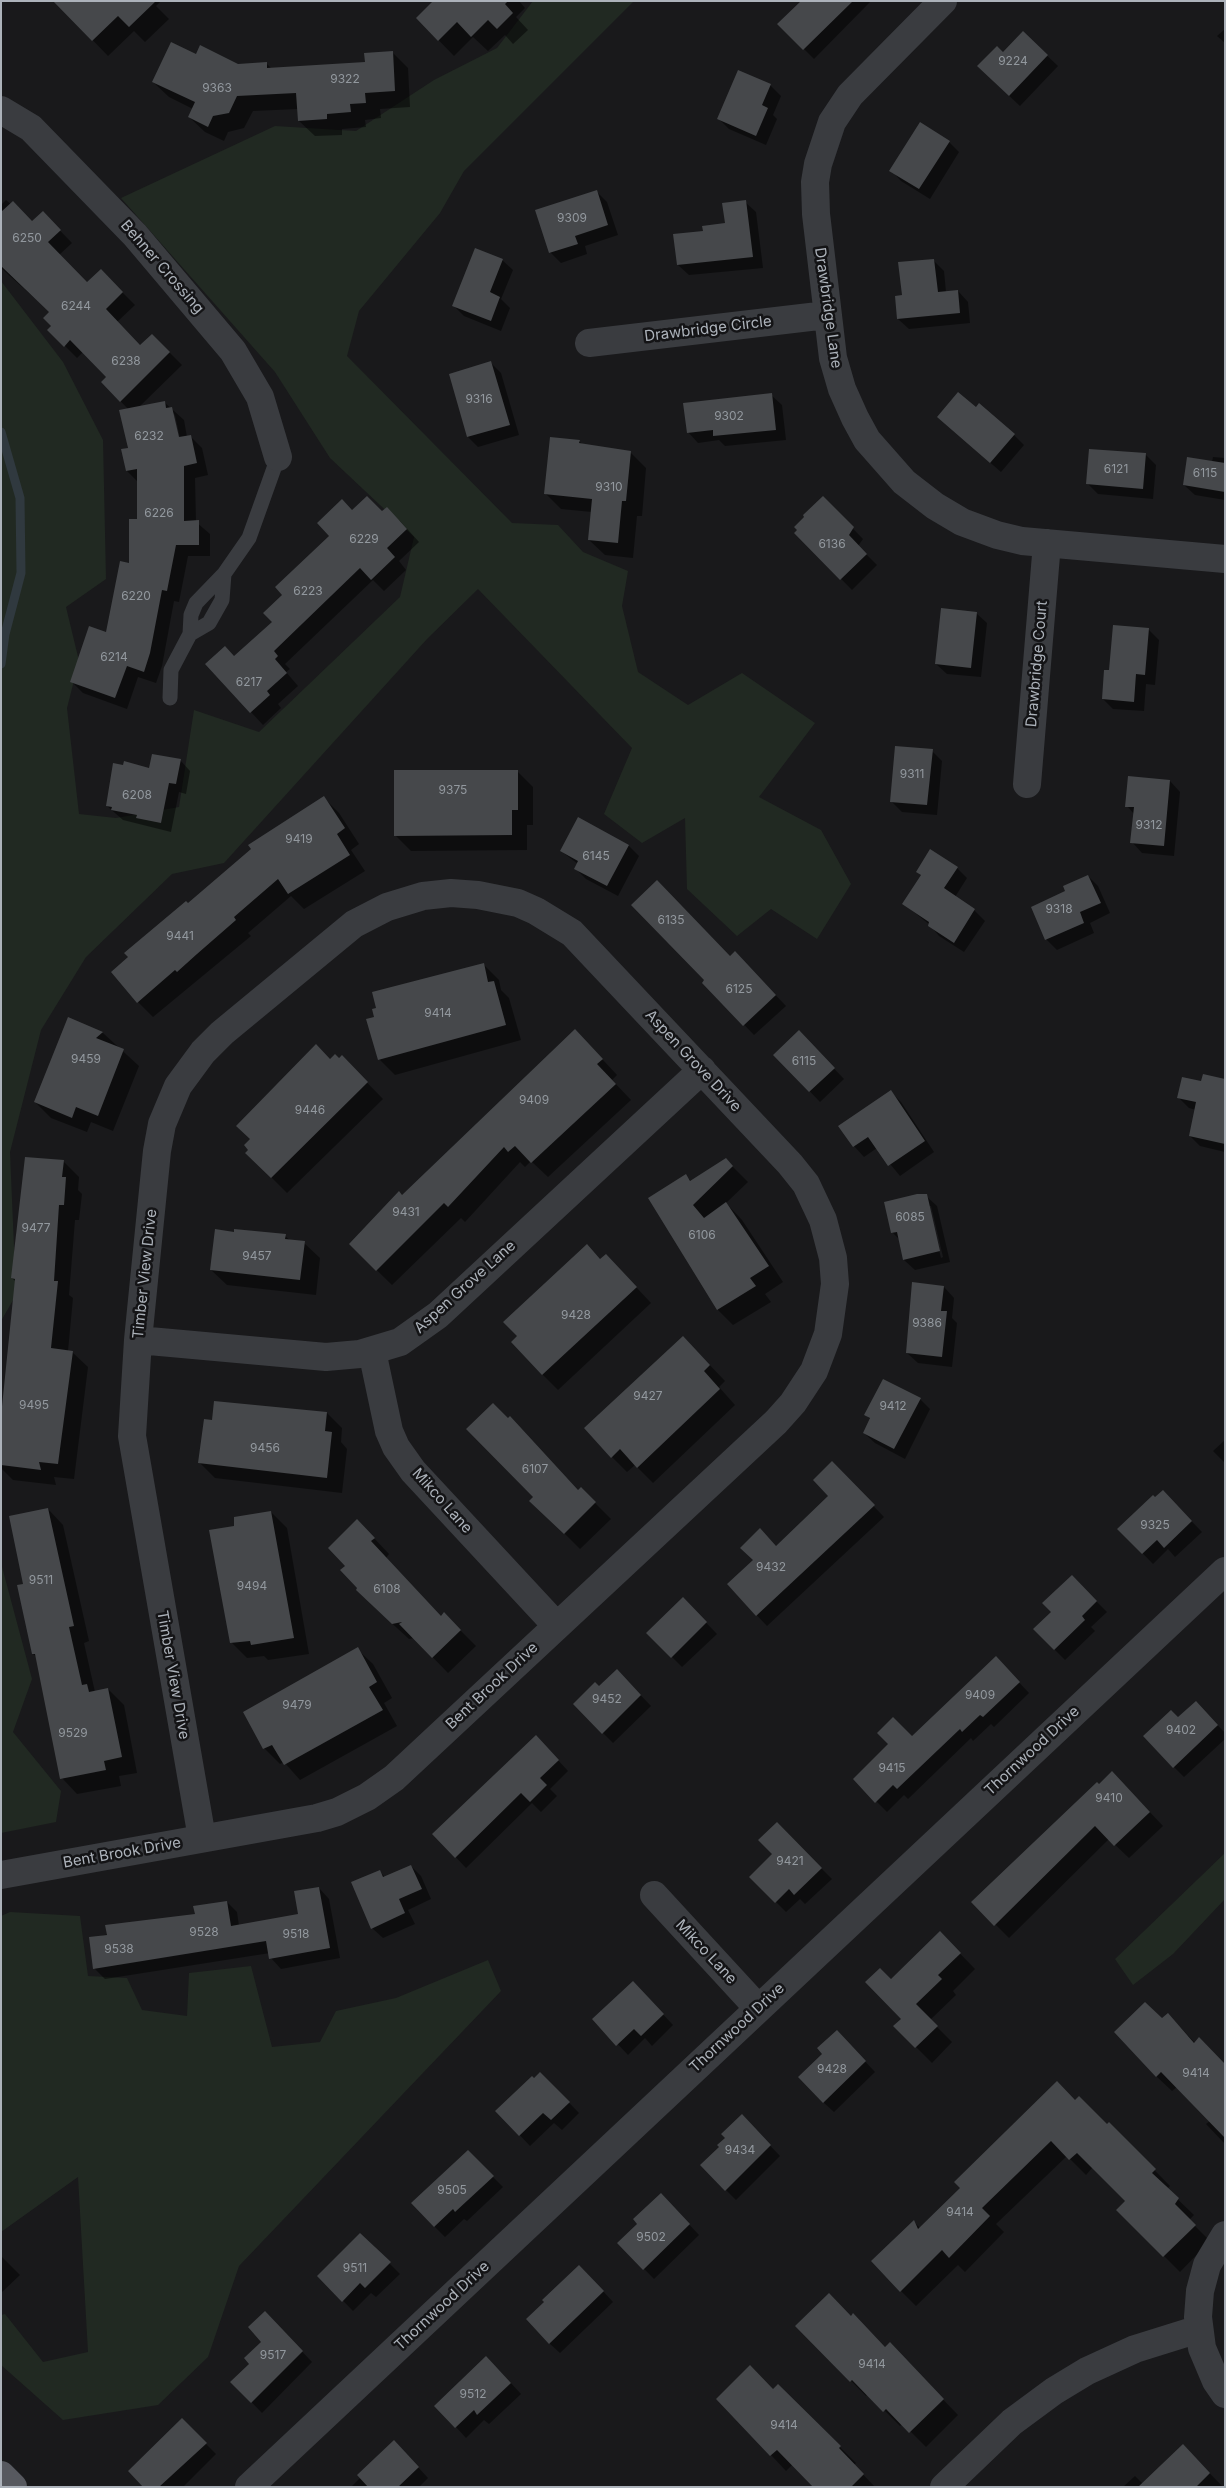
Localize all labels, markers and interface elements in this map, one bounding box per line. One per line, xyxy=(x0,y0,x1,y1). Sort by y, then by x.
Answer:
house number: 9224 xyxy=(998,54,1028,68)
house number: 9322 xyxy=(330,72,360,86)
house number: 9363 xyxy=(202,81,232,95)
house number: 9309 xyxy=(557,211,587,225)
street label: Behner Crossing xyxy=(117,217,207,317)
house number: 6250 xyxy=(12,231,42,245)
street label: Drawbridge Lane xyxy=(811,246,845,370)
house number: 6244 xyxy=(61,299,91,313)
street label: Drawbridge Circle xyxy=(643,312,773,346)
house number: 6238 xyxy=(111,354,141,368)
house number: 9316 xyxy=(465,392,493,406)
house number: 9302 xyxy=(714,409,744,423)
house number: 6232 xyxy=(134,429,164,443)
house number: 6121 xyxy=(1104,462,1128,476)
house number: 6115 xyxy=(1193,466,1217,480)
house number: 9310 xyxy=(595,480,623,494)
house number: 6226 xyxy=(144,506,174,520)
house number: 6229 xyxy=(349,532,379,546)
house number: 6136 xyxy=(818,537,846,551)
house number: 6223 xyxy=(293,584,323,598)
house number: 6220 xyxy=(121,589,151,603)
street label: Drawbridge Court xyxy=(1023,600,1051,728)
house number: 6214 xyxy=(100,650,128,664)
house number: 6217 xyxy=(236,675,262,689)
house number: 9311 xyxy=(900,767,924,781)
house number: 9375 xyxy=(439,783,467,797)
house number: 6208 xyxy=(122,788,152,802)
house number: 9312 xyxy=(1135,818,1163,832)
house number: 9419 xyxy=(285,832,313,846)
house number: 6145 xyxy=(582,849,610,863)
house number: 9318 xyxy=(1045,902,1073,916)
house number: 6135 xyxy=(657,913,685,927)
house number: 9441 xyxy=(166,929,194,943)
house number: 6125 xyxy=(726,982,752,996)
house number: 9414 xyxy=(424,1006,452,1020)
street label: Aspen Grove Drive xyxy=(641,1006,745,1116)
house number: 9459 xyxy=(71,1052,101,1066)
house number: 6115 xyxy=(792,1054,816,1068)
house number: 9409 xyxy=(519,1093,549,1107)
house number: 9446 xyxy=(295,1103,325,1117)
house number: 9431 xyxy=(392,1205,420,1219)
street label: Timber View Drive xyxy=(129,1208,161,1340)
house number: 6085 xyxy=(895,1210,925,1224)
house number: 9477 xyxy=(21,1221,51,1235)
house number: 6106 xyxy=(688,1228,716,1242)
street label: Aspen Grove Lane xyxy=(411,1237,519,1337)
house number: 9457 xyxy=(242,1249,272,1263)
house number: 9428 xyxy=(561,1308,591,1322)
house number: 9386 xyxy=(912,1316,942,1330)
house number: 9427 xyxy=(633,1389,663,1403)
house number: 9495 xyxy=(19,1398,49,1412)
house number: 9412 xyxy=(879,1399,907,1413)
house number: 9456 xyxy=(250,1441,280,1455)
house number: 6107 xyxy=(522,1462,548,1476)
street label: Mikco Lane xyxy=(408,1465,476,1537)
house number: 9325 xyxy=(1140,1518,1170,1532)
house number: 9432 xyxy=(756,1560,786,1574)
house number: 9511 xyxy=(29,1573,53,1587)
house number: 9494 xyxy=(237,1579,267,1593)
house number: 6108 xyxy=(373,1582,401,1596)
street label: Timber View Drive xyxy=(153,1609,193,1741)
street label: Bent Brook Drive xyxy=(442,1639,542,1733)
house number: 9409 xyxy=(965,1688,995,1702)
house number: 9452 xyxy=(592,1692,622,1706)
house number: 9479 xyxy=(282,1698,312,1712)
street label: Thornwood Drive xyxy=(981,1703,1083,1799)
house number: 9402 xyxy=(1166,1723,1196,1737)
house number: 9529 xyxy=(58,1726,88,1740)
house number: 9415 xyxy=(878,1761,906,1775)
house number: 9410 xyxy=(1095,1791,1123,1805)
street label: Bent Brook Drive xyxy=(62,1834,182,1872)
house number: 9421 xyxy=(776,1854,804,1868)
street label: Mikco Lane xyxy=(672,1916,740,1988)
house number: 9528 xyxy=(189,1925,219,1939)
house number: 9518 xyxy=(282,1927,310,1941)
house number: 9538 xyxy=(104,1942,134,1956)
street label: Thornwood Drive xyxy=(686,1980,788,2076)
house number: 9428 xyxy=(817,2062,847,2076)
house number: 9414 xyxy=(1182,2066,1210,2080)
house number: 9434 xyxy=(725,2143,755,2157)
house number: 9505 xyxy=(437,2183,467,2197)
house number: 9414 xyxy=(946,2205,974,2219)
house number: 9502 xyxy=(636,2230,666,2244)
street label: Thornwood Drive xyxy=(391,2258,493,2354)
house number: 9511 xyxy=(343,2261,367,2275)
house number: 9517 xyxy=(260,2348,286,2362)
house number: 9414 xyxy=(858,2357,886,2371)
house number: 9512 xyxy=(460,2387,486,2401)
house number: 9414 xyxy=(770,2418,798,2432)

